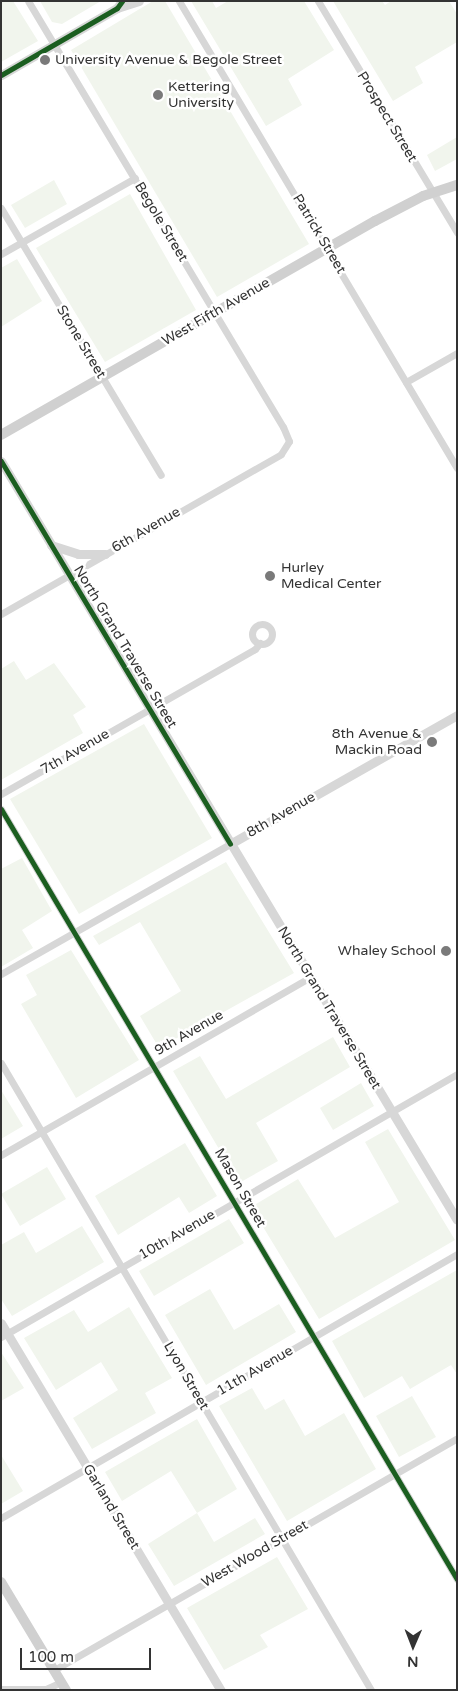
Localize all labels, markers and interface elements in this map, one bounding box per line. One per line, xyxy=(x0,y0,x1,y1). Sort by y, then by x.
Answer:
place label: University Avenue & Begole Street xyxy=(55,52,282,68)
marker: University Avenue & Begole Street xyxy=(39,54,51,66)
street label: Prospect Street xyxy=(353,69,421,165)
place label: Kettering University xyxy=(168,79,234,111)
marker: Kettering University xyxy=(152,89,164,101)
street label: Begole Street xyxy=(131,179,191,265)
street label: Patrick Street xyxy=(289,191,349,277)
street label: West Fifth Avenue xyxy=(159,274,273,350)
street label: Stone Street xyxy=(53,302,109,382)
street label: 6th Avenue xyxy=(109,504,183,556)
place label: Hurley Medical Center xyxy=(281,560,381,592)
street label: North Grand Traverse Street xyxy=(70,563,180,731)
marker: Hurley Medical Center xyxy=(263,569,277,583)
street label: 7th Avenue xyxy=(38,726,112,778)
place label: 8th Avenue & Mackin Road xyxy=(332,726,422,759)
marker: 8th Avenue & Mackin Road xyxy=(426,736,438,748)
street label: 8th Avenue xyxy=(244,789,318,841)
street label: North Grand Traverse Street xyxy=(274,924,384,1092)
place label: Whaley School xyxy=(338,943,436,959)
marker: Whaley School xyxy=(440,945,452,957)
street label: 9th Avenue xyxy=(152,1007,226,1059)
street label: Mason Street xyxy=(211,1145,269,1231)
street label: 10th Avenue xyxy=(136,1206,218,1264)
street label: Lyon Street xyxy=(160,1339,212,1413)
street label: 11th Avenue xyxy=(214,1342,296,1400)
street label: Garland Street xyxy=(79,1461,143,1553)
street label: West Wood Street xyxy=(199,1517,311,1591)
north arrow xyxy=(388,1621,438,1671)
scale bar xyxy=(22,1638,154,1670)
text: 100 m xyxy=(28,1648,74,1666)
text: N xyxy=(407,1653,419,1670)

